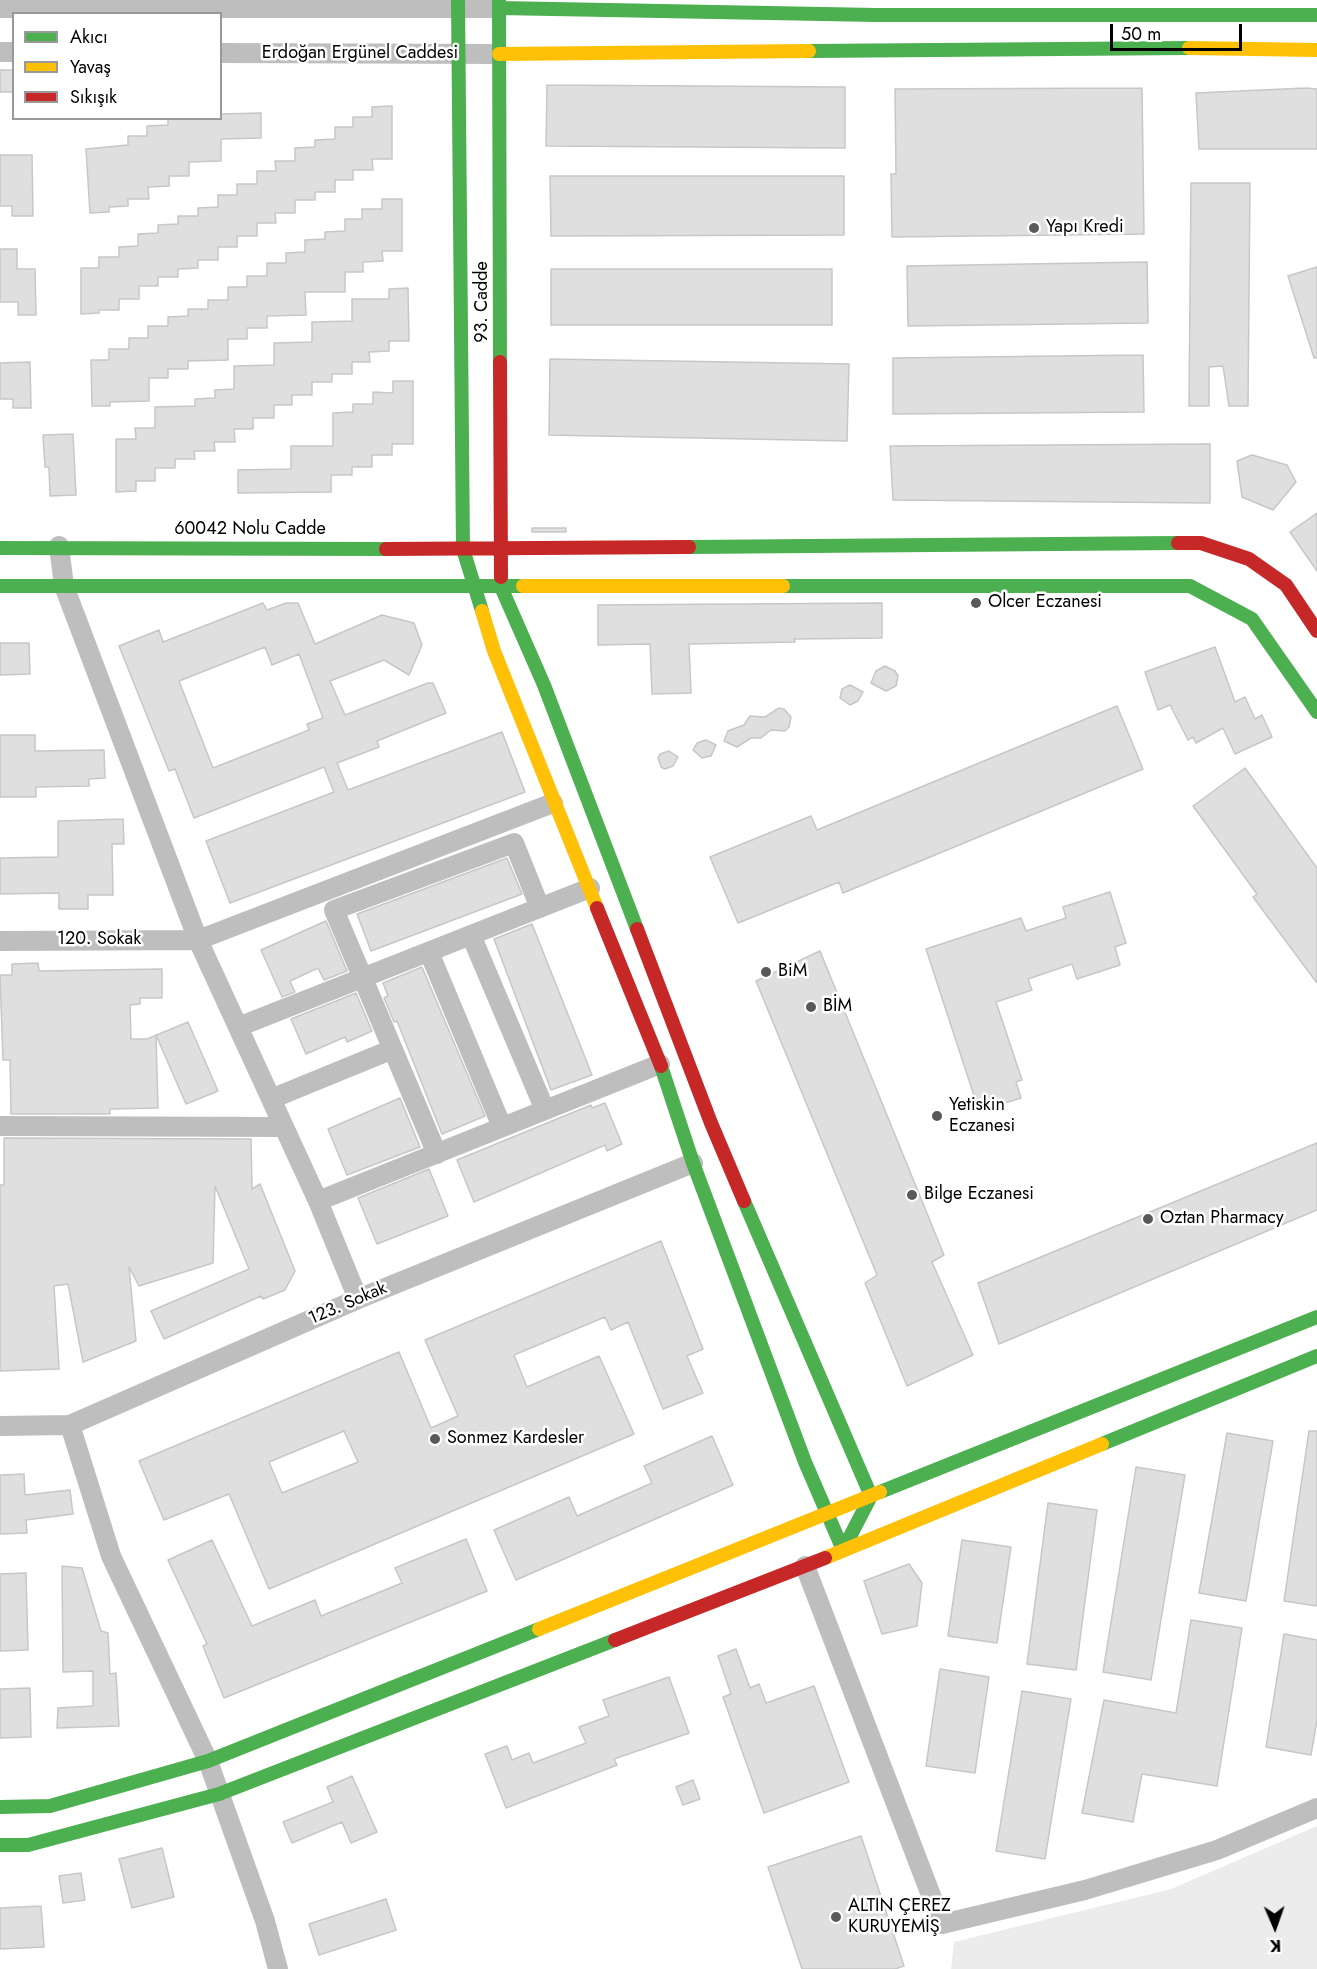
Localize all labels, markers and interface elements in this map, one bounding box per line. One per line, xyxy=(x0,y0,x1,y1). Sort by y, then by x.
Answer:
legend xyxy=(12,12,222,120)
scale bar xyxy=(1113,12,1245,50)
text: 50 m xyxy=(1121,21,1161,47)
text: Akıcı xyxy=(70,24,108,50)
street label: Erdoğan Ergünel Caddesi xyxy=(262,43,458,65)
text: Yavaş xyxy=(70,54,111,80)
text: Sıkışık xyxy=(70,84,117,110)
place label: Yapı Kredi xyxy=(1046,217,1124,239)
marker: Yapı Kredi xyxy=(1027,221,1041,235)
street label: 93. Cadde xyxy=(472,261,494,343)
street label: 60042 Nolu Cadde xyxy=(174,519,326,541)
place label: Olcer Eczanesi xyxy=(988,592,1102,614)
marker: Olcer Eczanesi xyxy=(969,596,983,610)
street label: 120. Sokak xyxy=(57,929,141,951)
place label: BiM xyxy=(778,961,807,983)
marker: BiM xyxy=(759,965,773,979)
place label: BİM xyxy=(823,996,852,1018)
marker: BİM xyxy=(804,1000,818,1014)
place label: Yetiskin Eczanesi xyxy=(949,1095,1015,1138)
marker: Yetiskin Eczanesi xyxy=(930,1109,944,1123)
place label: Bilge Eczanesi xyxy=(924,1184,1034,1206)
marker: Bilge Eczanesi xyxy=(905,1188,919,1202)
place label: Oztan Pharmacy xyxy=(1160,1208,1284,1230)
marker: Oztan Pharmacy xyxy=(1141,1212,1155,1226)
street label: 123. Sokak xyxy=(306,1278,390,1330)
place label: Sonmez Kardesler xyxy=(447,1428,584,1450)
marker: Sonmez Kardesler xyxy=(428,1432,442,1446)
place label: ALTIN ÇEREZ KURUYEMİŞ xyxy=(848,1896,951,1938)
north arrow xyxy=(1245,1897,1305,1957)
marker: ALTIN ÇEREZ KURUYEMİŞ xyxy=(829,1910,843,1924)
text: K xyxy=(1270,1934,1282,1957)

